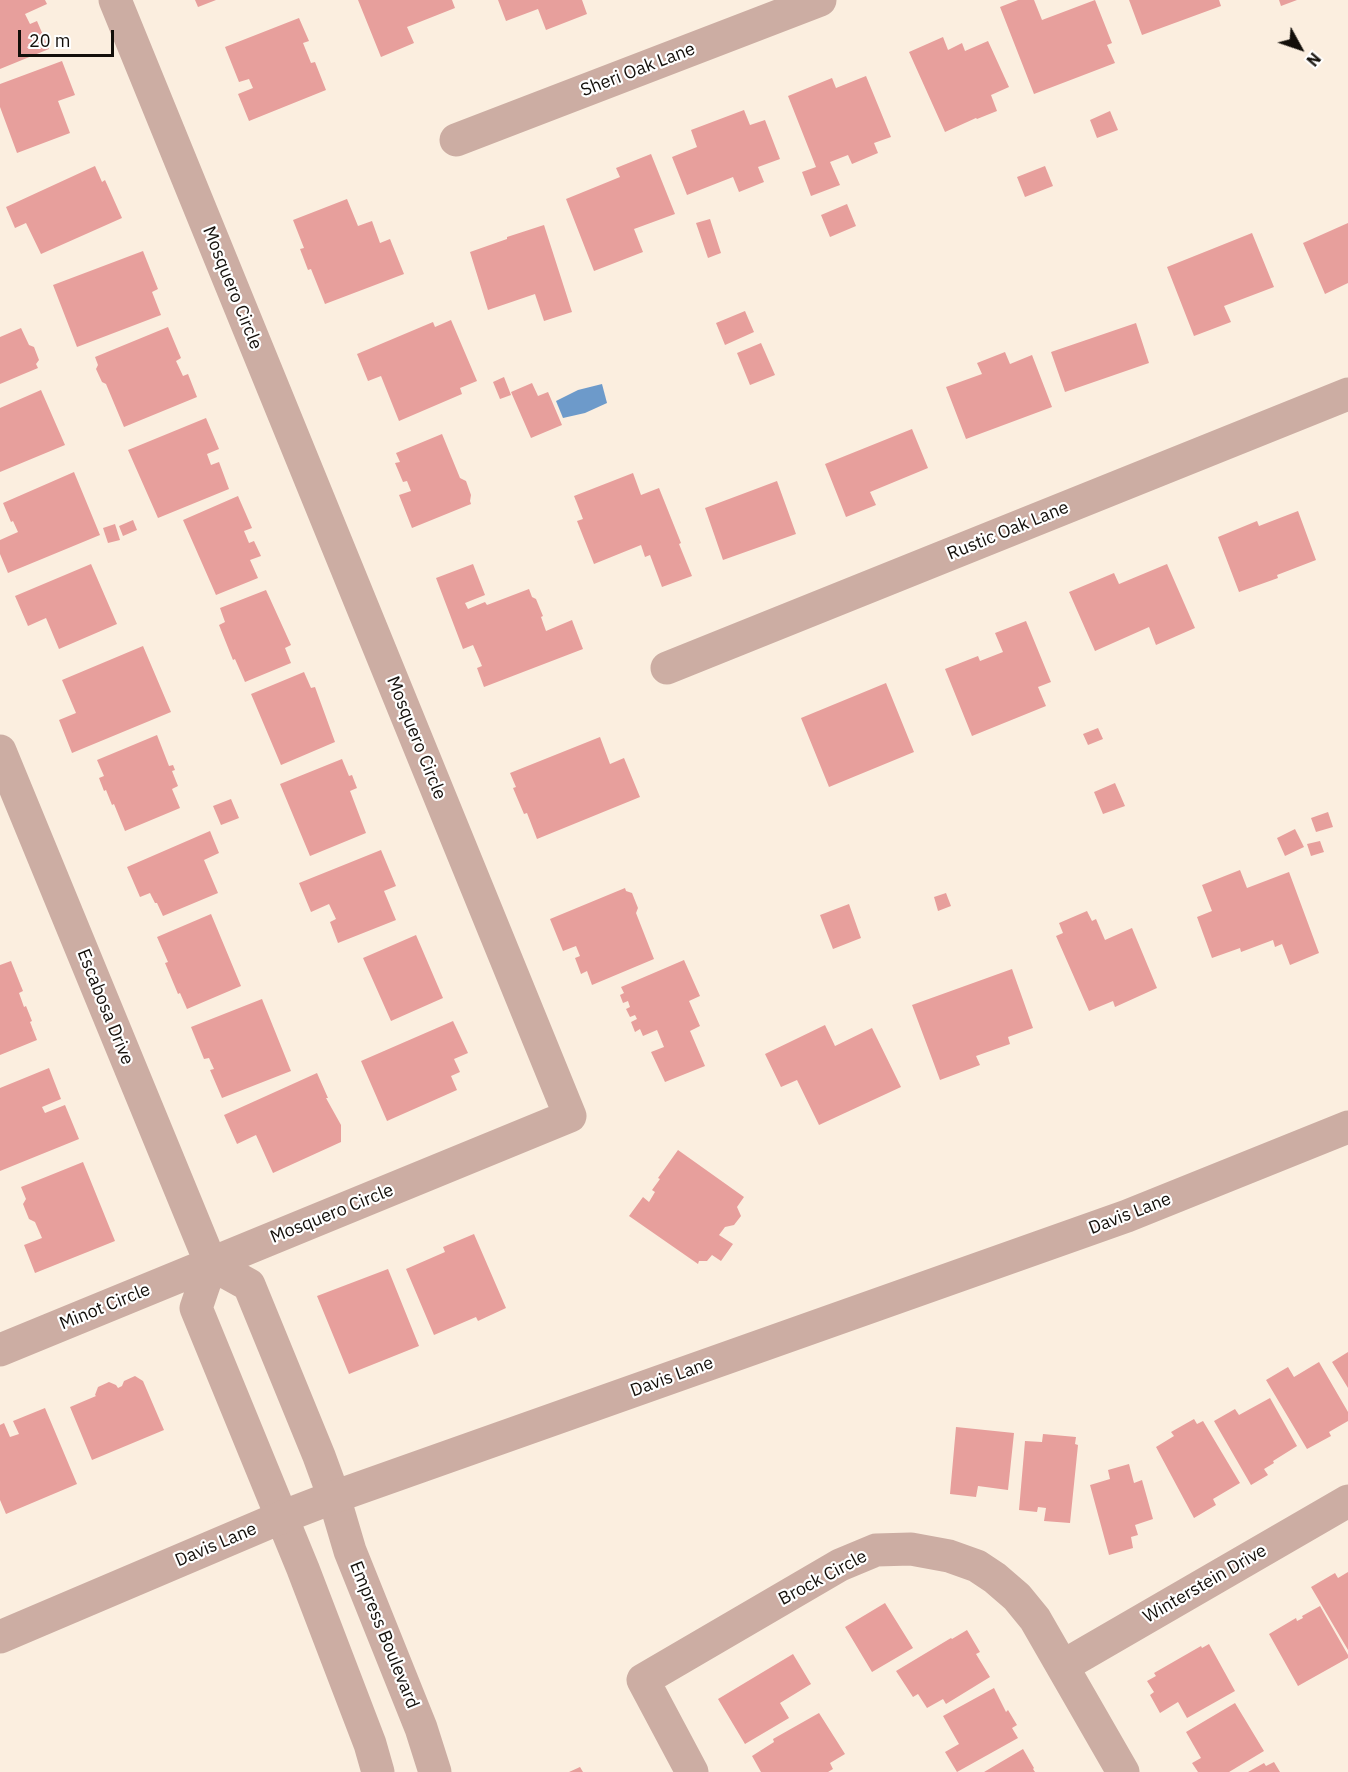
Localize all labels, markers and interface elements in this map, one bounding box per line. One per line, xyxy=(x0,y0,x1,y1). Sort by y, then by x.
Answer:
scale bar xyxy=(21,18,117,56)
north arrow xyxy=(1270,18,1330,78)
text: 20 m xyxy=(29,29,71,52)
street label: Sheri Oak Lane xyxy=(578,38,698,102)
text: N xyxy=(1302,49,1325,70)
street label: Mosquero Circle xyxy=(197,223,267,353)
street label: Rustic Oak Lane xyxy=(944,497,1072,565)
street label: Mosquero Circle xyxy=(381,673,451,803)
street label: Escabosa Drive xyxy=(72,946,138,1068)
street label: Mosquero Circle xyxy=(267,1179,397,1249)
street label: Davis Lane xyxy=(1086,1188,1174,1240)
street label: Minot Circle xyxy=(56,1279,154,1335)
street label: Davis Lane xyxy=(628,1352,716,1402)
street label: Davis Lane xyxy=(172,1518,260,1572)
street label: Winterstein Drive xyxy=(1139,1540,1271,1628)
street label: Brock Circle xyxy=(775,1546,871,1610)
street label: Empress Boulevard xyxy=(345,1558,423,1712)

